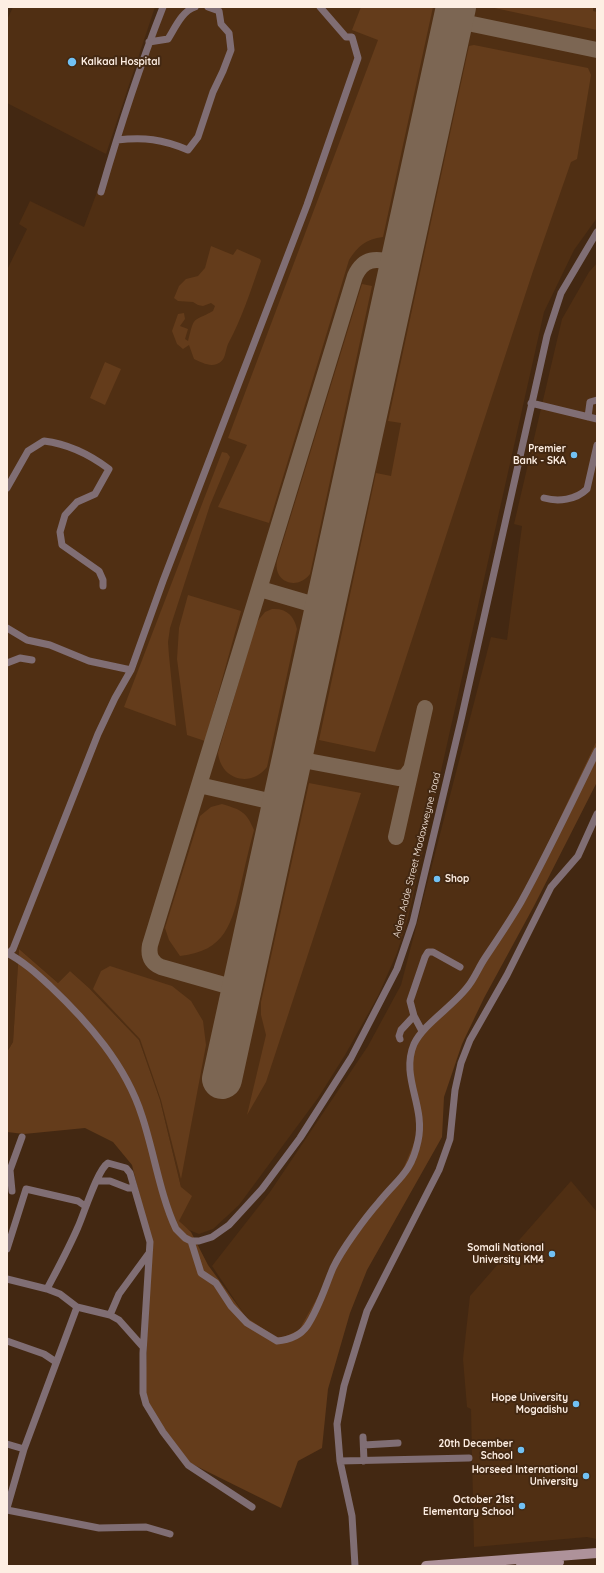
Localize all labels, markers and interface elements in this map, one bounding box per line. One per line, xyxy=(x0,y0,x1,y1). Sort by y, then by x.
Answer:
marker: Kalkaal Hospital xyxy=(66,56,78,68)
place label: Kalkaal Hospital xyxy=(81,56,160,68)
place label: Premier Bank - SKA xyxy=(513,443,566,466)
marker: Premier Bank - SKA xyxy=(569,450,579,460)
street label: Aden Adde Street Madaxweyne 1aad xyxy=(391,771,443,939)
place label: Shop xyxy=(445,873,469,885)
marker: Shop xyxy=(432,874,442,884)
place label: Somali National University KM4 xyxy=(467,1242,544,1266)
marker: Somali National University KM4 xyxy=(547,1249,557,1259)
place label: Hope University Mogadishu xyxy=(491,1392,568,1416)
marker: Hope University Mogadishu xyxy=(571,1399,581,1409)
place label: 20th December School xyxy=(438,1438,513,1462)
marker: 20th December School xyxy=(516,1445,526,1455)
place label: Horseed International University xyxy=(472,1464,578,1488)
marker: Horseed International University xyxy=(581,1471,591,1481)
place label: October 21st Elementary School xyxy=(423,1494,514,1518)
marker: October 21st Elementary School xyxy=(517,1501,527,1511)

